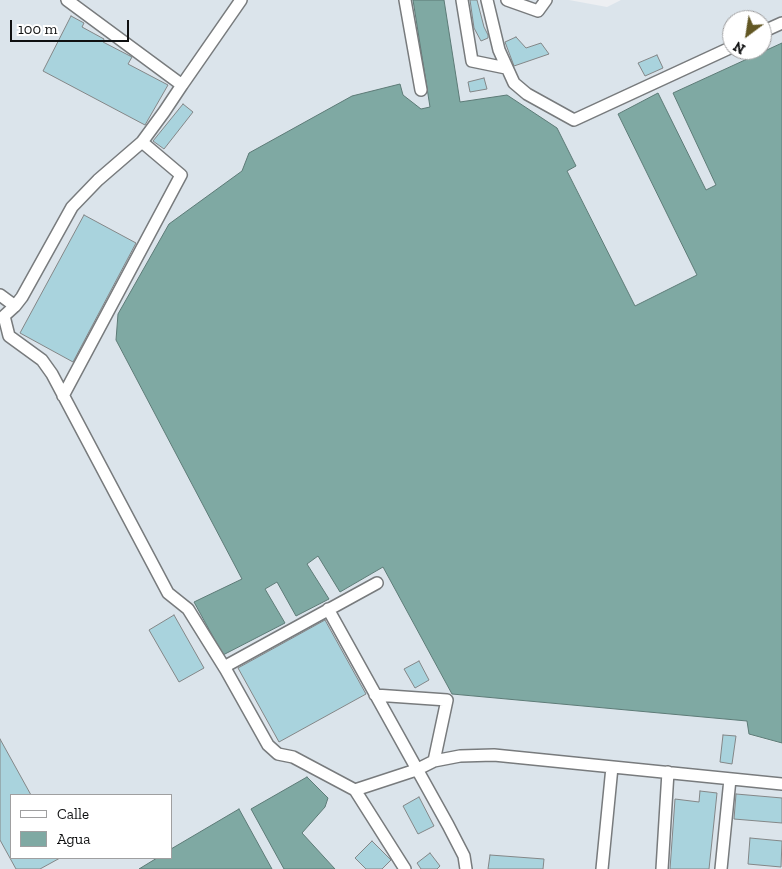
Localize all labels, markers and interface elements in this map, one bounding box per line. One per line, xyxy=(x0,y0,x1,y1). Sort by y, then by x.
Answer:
scale bar xyxy=(12,10,131,42)
north arrow xyxy=(722,10,772,60)
text: 100 m xyxy=(18,20,57,38)
text: N xyxy=(731,37,748,57)
legend xyxy=(10,794,172,859)
text: Calle xyxy=(57,805,89,823)
text: Agua xyxy=(57,830,90,848)

